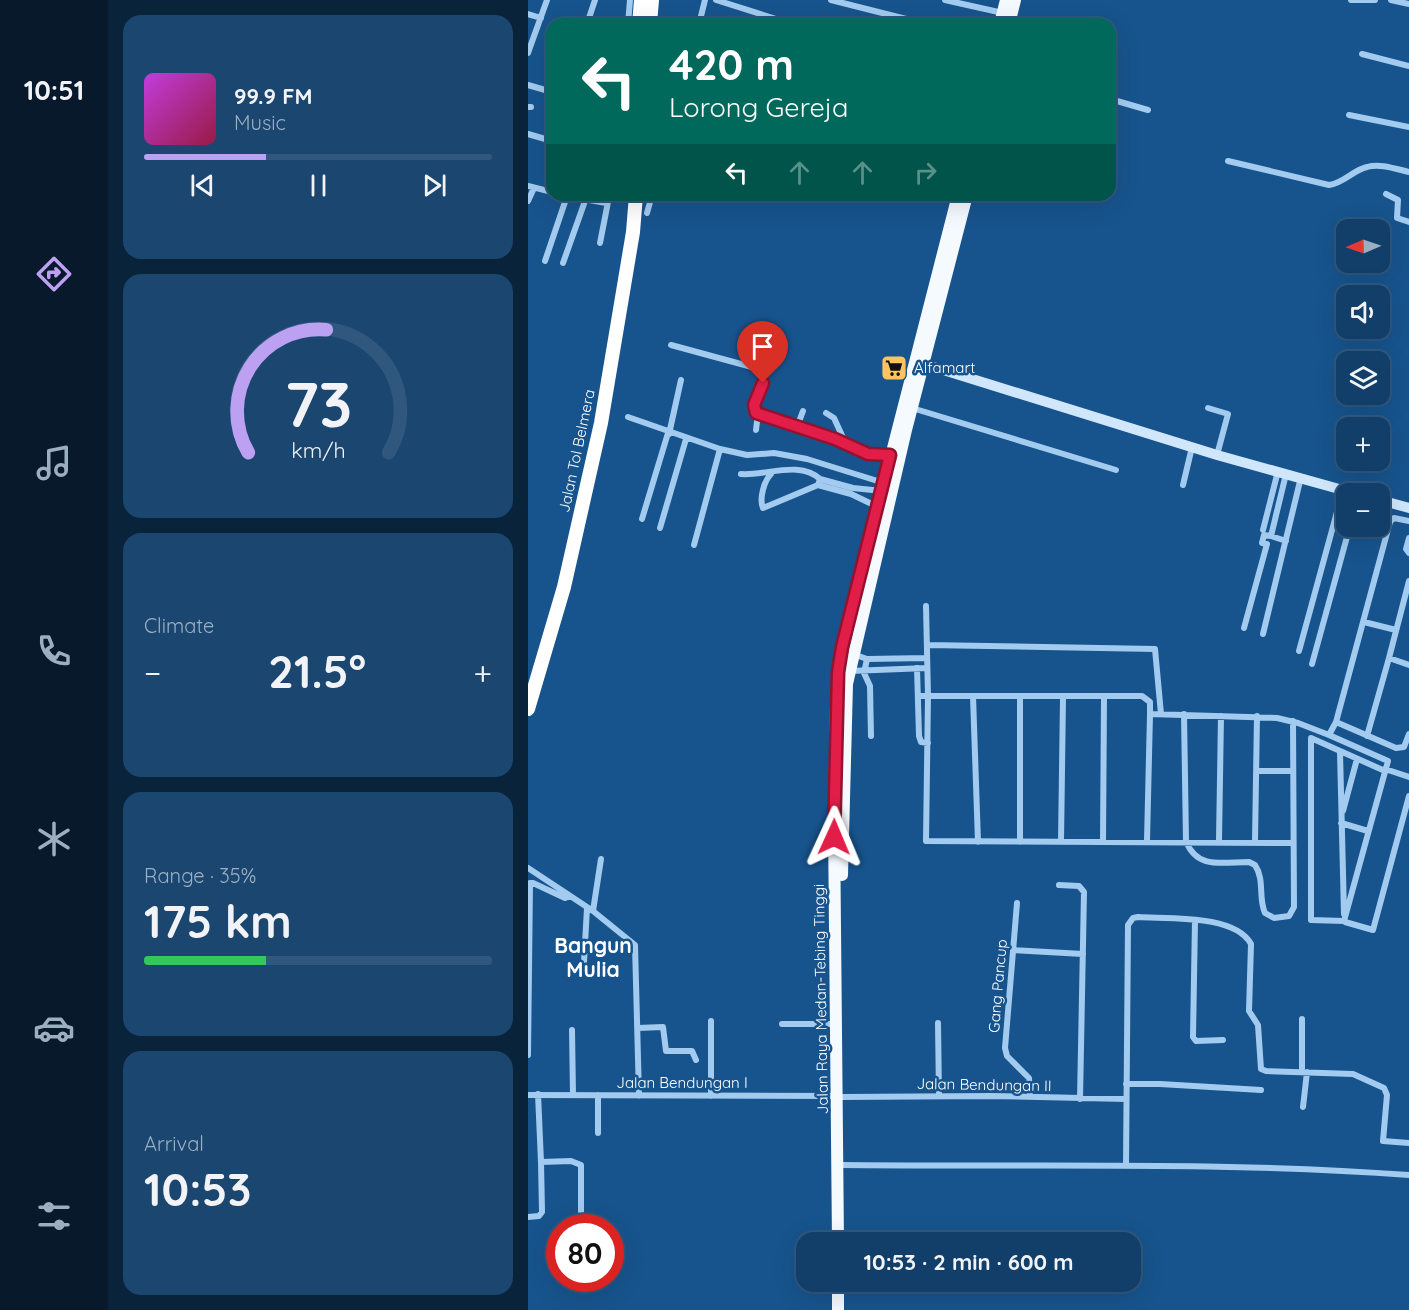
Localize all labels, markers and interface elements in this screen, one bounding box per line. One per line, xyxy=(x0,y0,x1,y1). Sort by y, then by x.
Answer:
text: 420 m xyxy=(669,38,794,91)
icon: left xyxy=(570,42,648,120)
text: 10:51 xyxy=(24,73,84,107)
text: 99.9 FM xyxy=(234,82,313,110)
text: Lorong Gereja xyxy=(669,90,848,124)
text: Music xyxy=(234,110,286,135)
icon: left xyxy=(720,156,753,189)
icon: ahead xyxy=(783,156,816,189)
icon: ahead xyxy=(846,156,879,189)
icon: right xyxy=(909,156,942,189)
icon: previous xyxy=(186,169,219,202)
icon: pause xyxy=(302,169,335,202)
icon: next xyxy=(418,169,451,202)
north arrow xyxy=(1336,219,1390,273)
map controls xyxy=(1336,219,1390,537)
icon: directions xyxy=(33,253,75,295)
button: sound xyxy=(1336,285,1390,339)
pin xyxy=(737,321,788,383)
icon: arrive xyxy=(746,330,779,363)
button: layers xyxy=(1336,351,1390,405)
supermarket icon: Alfamart xyxy=(879,353,909,383)
place label: Alfamart xyxy=(914,358,975,377)
text: 73 xyxy=(284,365,352,443)
street label: Jalan Tol Belmera xyxy=(554,388,599,514)
button: + xyxy=(1336,417,1390,471)
text: km/h xyxy=(291,437,345,463)
icon: music xyxy=(33,442,75,484)
button: − xyxy=(1336,483,1390,537)
text: Climate xyxy=(144,613,214,638)
icon: phone xyxy=(33,630,75,672)
text: 21.5° xyxy=(268,643,366,699)
text: − xyxy=(144,652,161,693)
text: + xyxy=(473,652,492,693)
position arrow xyxy=(802,805,866,869)
icon: climate xyxy=(33,818,75,860)
text: Range · 35% xyxy=(144,863,256,888)
street label: Jalan Raya Medan-Tebing Tinggi xyxy=(809,884,832,1114)
text: 175 km xyxy=(144,893,292,949)
district label: Bangun Mulia xyxy=(554,932,632,982)
street label: Gang Pancup xyxy=(984,938,1011,1034)
icon: car xyxy=(33,1007,75,1049)
street label: Jalan Bendungan I xyxy=(616,1073,748,1092)
street label: Jalan Bendungan II xyxy=(916,1074,1052,1095)
text: Arrival xyxy=(144,1131,204,1156)
text: 10:53 xyxy=(144,1161,252,1217)
icon: filters xyxy=(33,1195,75,1237)
speed limit sign: 80 xyxy=(546,1214,624,1292)
text: 10:53 · 2 min · 600 m xyxy=(864,1248,1073,1276)

